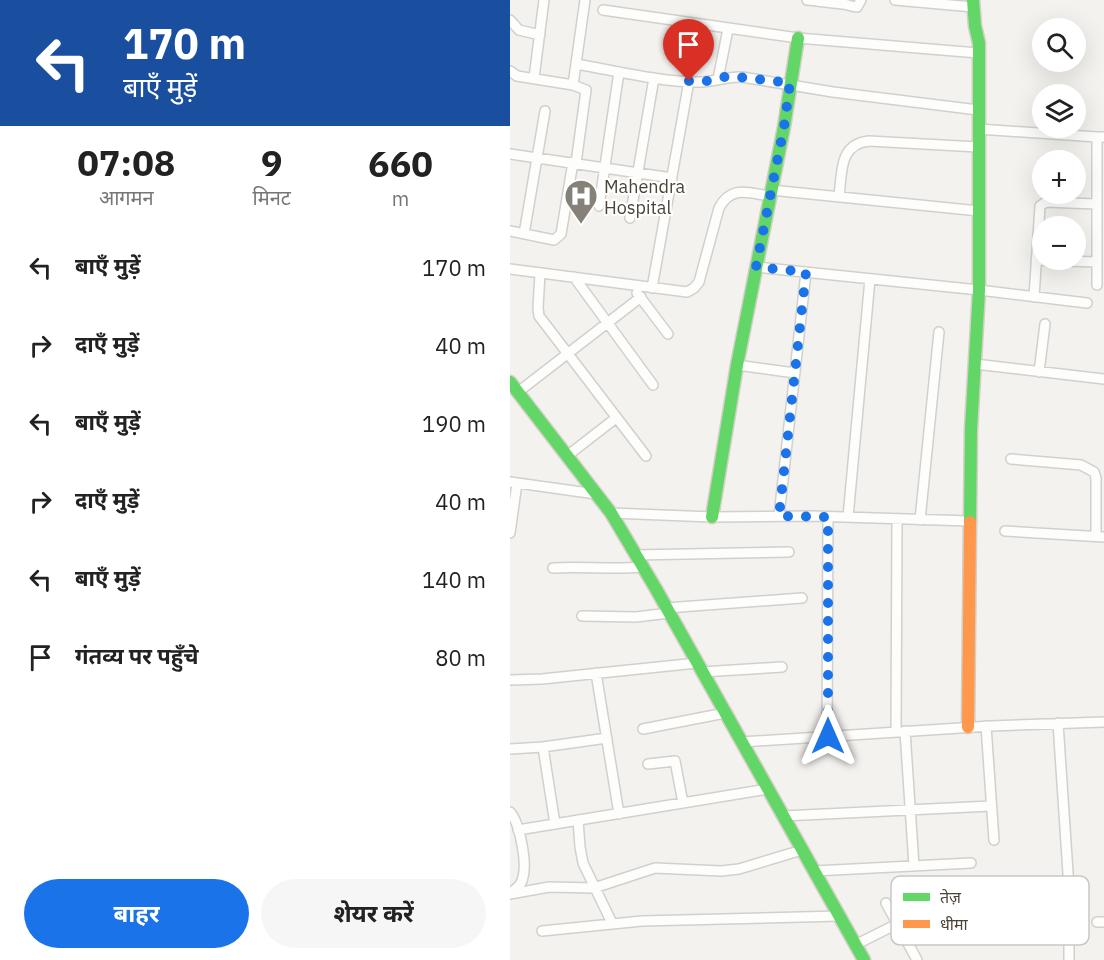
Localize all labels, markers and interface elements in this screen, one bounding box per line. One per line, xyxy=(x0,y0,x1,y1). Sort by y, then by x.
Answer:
text: 170 m xyxy=(123,16,246,71)
map controls xyxy=(1032,18,1086,270)
button: search xyxy=(1032,18,1086,72)
pin xyxy=(663,19,714,81)
icon: left xyxy=(24,24,102,102)
icon: arrive xyxy=(672,28,705,61)
text: बाएँ मुड़ें xyxy=(123,69,197,104)
button: layers xyxy=(1032,84,1086,138)
text: 07:08 xyxy=(77,139,175,186)
text: 9 xyxy=(261,139,283,186)
text: 660 xyxy=(368,140,433,187)
button: + xyxy=(1032,150,1086,204)
place label: Mahendra Hospital xyxy=(604,175,686,219)
hospital icon: Mahendra Hospital xyxy=(563,178,599,225)
text: आगमन xyxy=(99,184,154,211)
text: मिनट xyxy=(253,184,291,211)
text: m xyxy=(392,185,409,212)
button: − xyxy=(1032,216,1086,270)
icon: left xyxy=(24,251,57,284)
text: बाएँ मुड़ें xyxy=(75,251,141,280)
text: 170 m xyxy=(422,253,486,282)
icon: right xyxy=(24,329,57,362)
text: दाएँ मुड़ें xyxy=(75,329,139,358)
text: 40 m xyxy=(435,331,486,360)
icon: left xyxy=(24,407,57,440)
text: बाएँ मुड़ें xyxy=(75,407,141,436)
text: 190 m xyxy=(422,409,486,438)
icon: right xyxy=(24,485,57,518)
text: दाएँ मुड़ें xyxy=(75,485,139,514)
text: 40 m xyxy=(435,487,486,516)
icon: left xyxy=(24,563,57,596)
text: बाएँ मुड़ें xyxy=(75,563,141,592)
text: 140 m xyxy=(422,565,486,594)
icon: arrive xyxy=(24,641,57,674)
text: गंतव्य पर पहुँचे xyxy=(75,641,199,670)
text: 80 m xyxy=(435,643,486,672)
position arrow xyxy=(796,704,860,768)
legend xyxy=(891,876,1089,945)
button: बाहर xyxy=(24,879,249,948)
button: शेयर करें xyxy=(261,879,486,948)
text: तेज़ xyxy=(940,887,962,907)
text: धीमा xyxy=(940,914,969,934)

